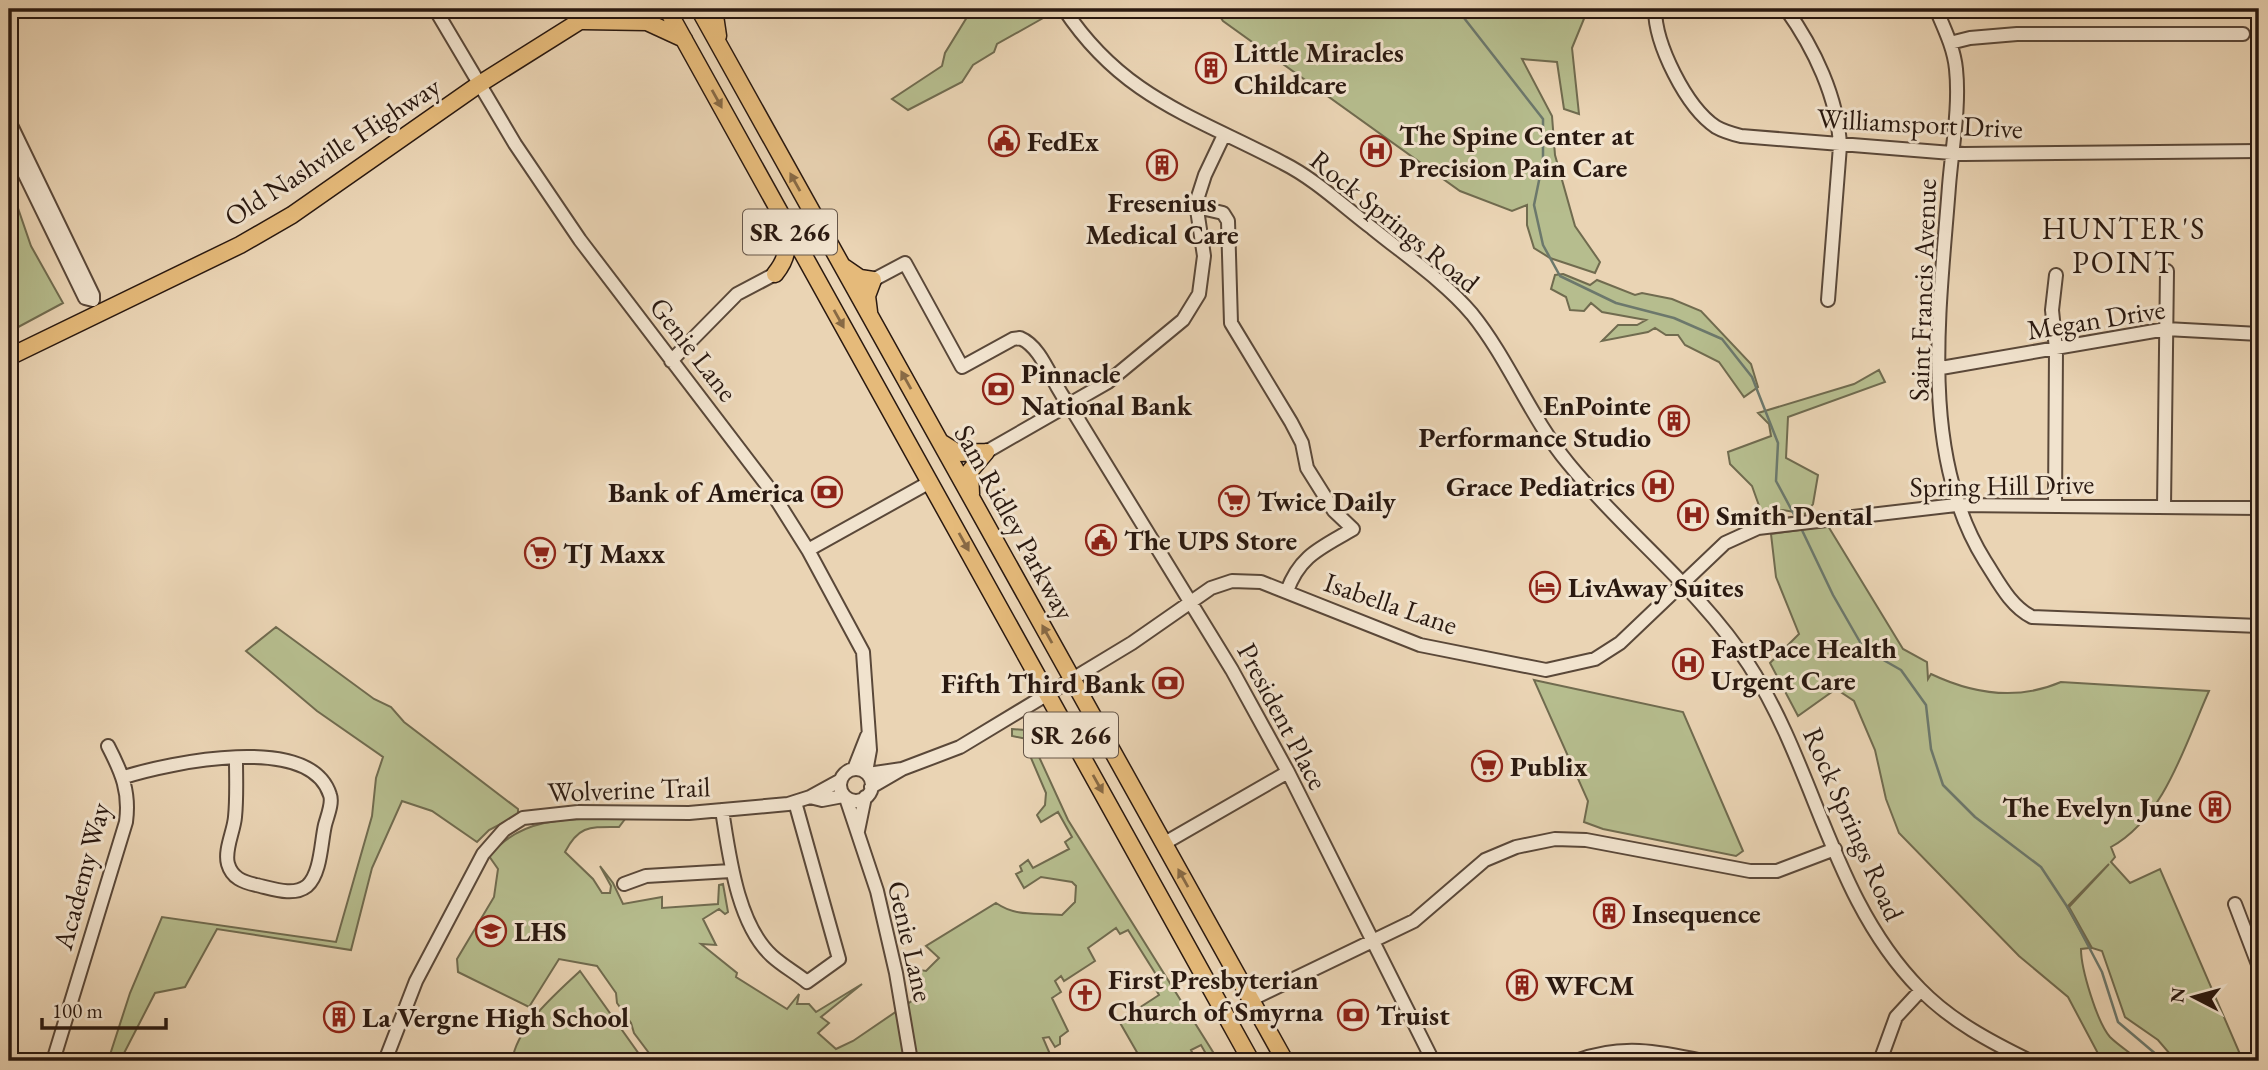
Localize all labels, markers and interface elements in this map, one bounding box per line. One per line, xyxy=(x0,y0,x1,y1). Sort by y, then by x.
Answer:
place label: Little Miracles Childcare xyxy=(1234,34,1404,102)
building icon: Little Miracles Childcare xyxy=(1194,51,1228,85)
street label: Old Nashville Highway xyxy=(217,67,447,234)
one-way arrow xyxy=(711,89,723,109)
street label: Williamsport Drive xyxy=(1816,100,2024,146)
place label: The Spine Center at Precision Pain Care xyxy=(1399,117,1635,185)
place label: FedEx xyxy=(1027,123,1099,159)
public building icon: FedEx xyxy=(987,124,1021,158)
hospital icon: The Spine Center at Precision Pain Care xyxy=(1359,134,1393,168)
street label: Rock Springs Road xyxy=(1303,142,1488,301)
building icon: Fresenius Medical Care xyxy=(1145,148,1179,182)
one-way arrow xyxy=(789,172,801,192)
street label: Saint Francis Avenue xyxy=(1900,178,1944,402)
place label: Fresenius Medical Care xyxy=(1085,184,1239,252)
district label: HUNTER'S POINT xyxy=(2042,209,2206,282)
road number: SR 266 xyxy=(743,210,837,255)
street label: Genie Lane xyxy=(642,290,746,408)
street label: Megan Drive xyxy=(2024,290,2168,348)
one-way arrow xyxy=(833,310,845,329)
place label: Pinnacle National Bank xyxy=(1021,355,1193,423)
one-way arrow xyxy=(900,371,912,390)
bank icon: Pinnacle National Bank xyxy=(981,372,1015,406)
place label: EnPointe Performance Studio xyxy=(1418,387,1651,455)
building icon: EnPointe Performance Studio xyxy=(1657,404,1691,438)
street label: Sam Ridley Parkway xyxy=(946,418,1084,627)
street label: Spring Hill Drive xyxy=(1909,465,2095,505)
place label: Grace Pediatrics xyxy=(1446,468,1635,504)
hospital icon: Grace Pediatrics xyxy=(1641,469,1675,503)
place label: Bank of America xyxy=(608,474,805,510)
bank icon: Bank of America xyxy=(810,475,844,509)
place label: Twice Daily xyxy=(1257,483,1396,519)
supermarket icon: Twice Daily xyxy=(1217,484,1251,518)
place label: Smith Dental xyxy=(1716,497,1873,533)
hospital icon: Smith Dental xyxy=(1676,498,1710,532)
place label: The UPS Store xyxy=(1124,522,1297,558)
public building icon: The UPS Store xyxy=(1084,523,1118,557)
one-way arrow xyxy=(958,532,969,552)
place label: TJ Maxx xyxy=(563,535,665,571)
supermarket icon: TJ Maxx xyxy=(523,536,557,570)
street label: Isabella Lane xyxy=(1320,563,1462,643)
place label: LivAway Suites xyxy=(1568,569,1744,605)
hotel icon: LivAway Suites xyxy=(1528,570,1562,604)
one-way arrow xyxy=(1041,624,1053,644)
place label: FastPace Health Urgent Care xyxy=(1711,630,1897,698)
street label: President Place xyxy=(1229,636,1337,796)
hospital icon: FastPace Health Urgent Care xyxy=(1671,647,1705,681)
place label: Fifth Third Bank xyxy=(941,665,1146,701)
bank icon: Fifth Third Bank xyxy=(1151,666,1185,700)
road number: SR 266 xyxy=(1024,712,1118,758)
street label: Rock Springs Road xyxy=(1795,722,1913,927)
place label: Publix xyxy=(1510,748,1588,784)
supermarket icon: Publix xyxy=(1470,749,1504,783)
street label: Wolverine Trail xyxy=(547,768,711,810)
one-way arrow xyxy=(1092,774,1104,793)
place label: The Evelyn June xyxy=(2002,789,2192,825)
building icon: The Evelyn June xyxy=(2198,790,2232,824)
street label: Academy Way xyxy=(44,798,118,955)
one-way arrow xyxy=(1177,869,1189,888)
street label: Genie Lane xyxy=(880,877,942,1005)
place label: Insequence xyxy=(1632,895,1761,931)
building icon: Insequence xyxy=(1592,896,1626,930)
place label: LHS xyxy=(514,913,567,949)
school or university icon: LHS xyxy=(474,914,508,948)
place label: First Presbyterian Church of Smyrna xyxy=(1108,961,1324,1029)
north arrow xyxy=(2160,962,2230,1032)
place label: WFCM xyxy=(1545,967,1635,1003)
building icon: WFCM xyxy=(1505,968,1539,1002)
church icon: First Presbyterian Church of Smyrna xyxy=(1068,978,1102,1012)
scale bar xyxy=(42,986,166,1030)
text: N xyxy=(2164,986,2191,1004)
text: 100 m xyxy=(52,997,103,1024)
place label: Truist xyxy=(1376,997,1450,1033)
bank icon: Truist xyxy=(1336,998,1370,1032)
place label: La Vergne High School xyxy=(362,999,629,1035)
building icon: La Vergne High School xyxy=(322,1000,356,1034)

